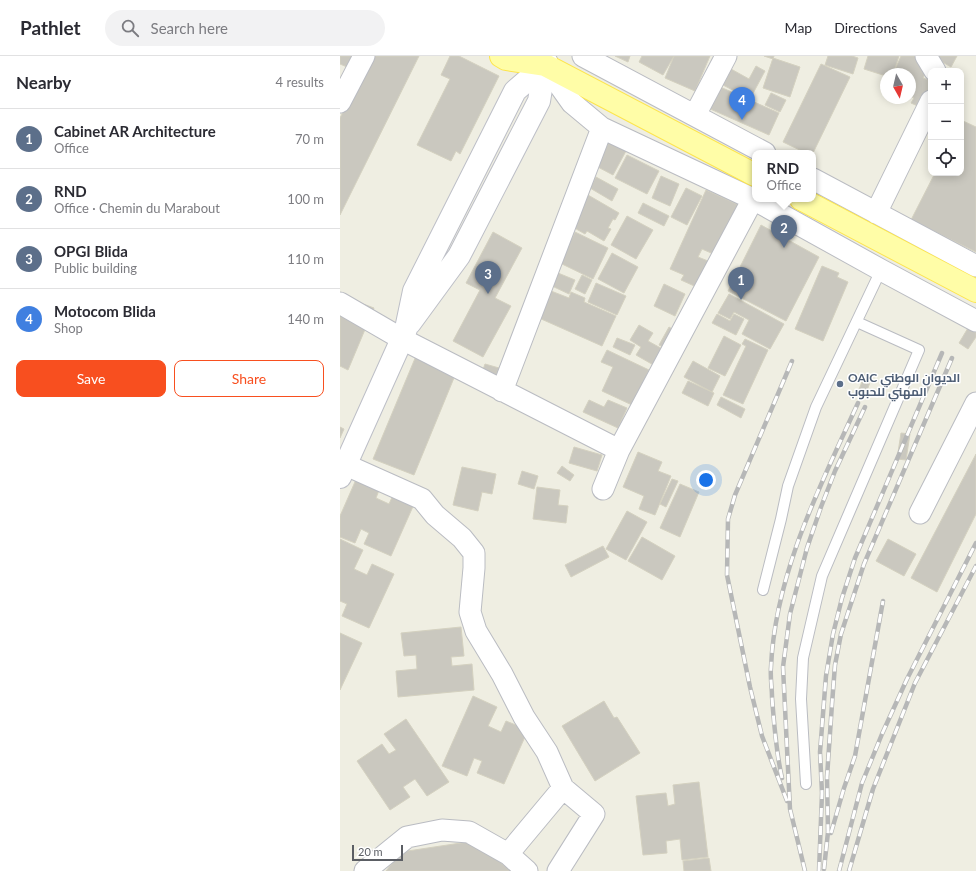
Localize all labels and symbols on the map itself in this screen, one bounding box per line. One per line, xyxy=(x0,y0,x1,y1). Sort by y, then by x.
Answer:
north arrow xyxy=(880,68,916,104)
pin: 4 xyxy=(729,87,755,120)
pin: 2 xyxy=(771,215,797,248)
pin: 3 xyxy=(475,261,501,294)
pin: 1 xyxy=(728,267,754,300)
place label: OAIC الديوان الوطني المهني للحبوب xyxy=(848,370,960,402)
marker: OAIC الديوان الوطني المهني للحبوب xyxy=(835,379,845,389)
your location xyxy=(696,470,716,490)
scale bar xyxy=(352,843,403,862)

